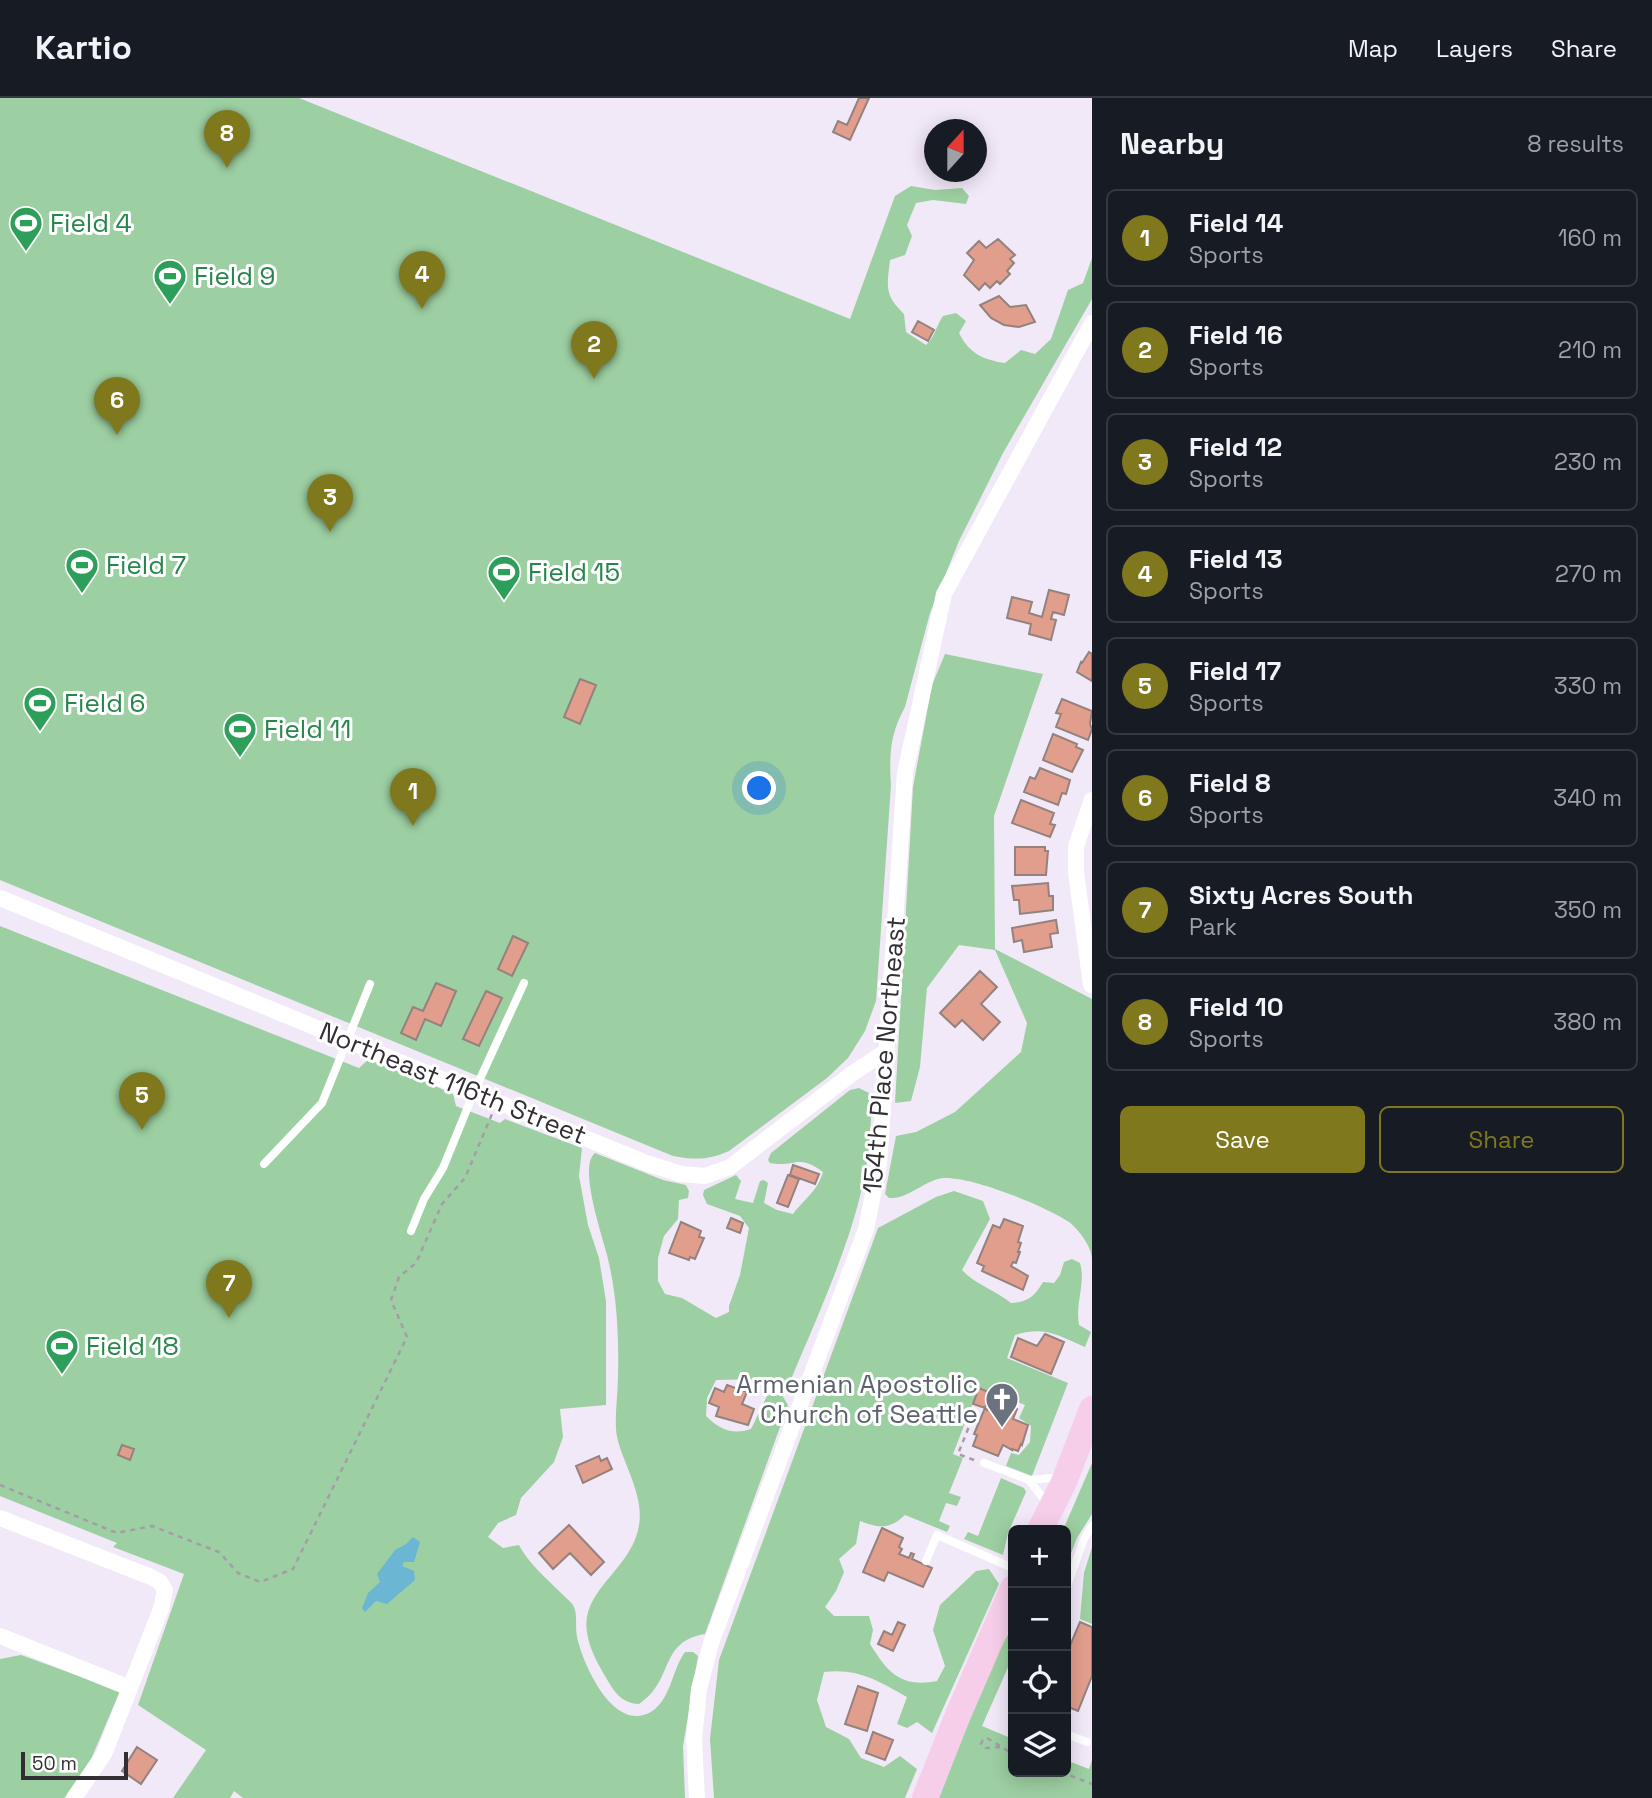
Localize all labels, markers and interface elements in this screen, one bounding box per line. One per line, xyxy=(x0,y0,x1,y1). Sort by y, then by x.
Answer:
text: Kartio xyxy=(35,27,132,69)
text: Map xyxy=(1348,33,1398,64)
text: Layers xyxy=(1436,33,1513,64)
text: Share xyxy=(1551,33,1617,64)
pin: 8 xyxy=(204,110,250,168)
north arrow xyxy=(924,119,987,182)
text: Nearby xyxy=(1120,124,1224,163)
text: 8 results xyxy=(1527,129,1624,159)
sports icon: Field 4 xyxy=(7,204,45,253)
place label: Field 4 xyxy=(50,206,132,240)
text: Field 14 xyxy=(1189,206,1283,240)
text: 1 xyxy=(1140,223,1150,253)
text: 160 m xyxy=(1558,223,1622,253)
text: Sports xyxy=(1189,240,1264,270)
pin: 4 xyxy=(399,251,445,309)
sports icon: Field 9 xyxy=(151,257,189,306)
place label: Field 9 xyxy=(194,259,276,293)
text: Field 16 xyxy=(1189,318,1283,352)
pin: 2 xyxy=(571,321,617,379)
text: 2 xyxy=(1138,335,1152,365)
text: 210 m xyxy=(1558,335,1622,365)
text: Sports xyxy=(1189,352,1264,382)
pin: 6 xyxy=(94,377,140,435)
text: Field 12 xyxy=(1189,430,1282,464)
text: 3 xyxy=(1138,447,1152,477)
text: 230 m xyxy=(1554,447,1622,477)
text: Sports xyxy=(1189,464,1264,494)
pin: 3 xyxy=(307,474,353,532)
text: Field 13 xyxy=(1189,542,1282,576)
sports icon: Field 7 xyxy=(63,546,101,595)
place label: Field 7 xyxy=(106,548,186,582)
sports icon: Field 15 xyxy=(485,553,523,602)
place label: Field 15 xyxy=(528,555,620,589)
text: 4 xyxy=(1138,559,1152,589)
text: 270 m xyxy=(1555,559,1622,589)
text: Sports xyxy=(1189,576,1264,606)
text: Field 17 xyxy=(1189,654,1281,688)
text: 5 xyxy=(1138,671,1152,701)
text: 330 m xyxy=(1554,671,1622,701)
sports icon: Field 6 xyxy=(21,684,59,733)
place label: Field 6 xyxy=(64,686,146,720)
text: Sports xyxy=(1189,688,1264,718)
sports icon: Field 11 xyxy=(221,710,259,759)
place label: Field 11 xyxy=(264,712,351,746)
text: Field 8 xyxy=(1189,766,1271,800)
pin: 1 xyxy=(390,768,436,826)
your location xyxy=(742,771,776,805)
text: 6 xyxy=(1138,783,1152,813)
text: 340 m xyxy=(1553,783,1622,813)
text: Sports xyxy=(1189,800,1264,830)
text: Sixty Acres South xyxy=(1189,878,1414,912)
text: 7 xyxy=(1139,895,1151,925)
text: 350 m xyxy=(1554,895,1622,925)
text: Park xyxy=(1189,912,1237,942)
street label: 154th Place Northeast xyxy=(855,915,913,1195)
text: Field 10 xyxy=(1189,990,1284,1024)
text: 8 xyxy=(1138,1007,1152,1037)
text: 380 m xyxy=(1553,1007,1622,1037)
street label: Northeast 116th Street xyxy=(315,1014,591,1152)
text: Sports xyxy=(1189,1024,1264,1054)
pin: 5 xyxy=(119,1072,165,1130)
button: Save xyxy=(1120,1106,1365,1173)
button: Share xyxy=(1379,1106,1624,1173)
pin: 7 xyxy=(206,1260,252,1318)
sports icon: Field 18 xyxy=(43,1327,81,1376)
place label: Field 18 xyxy=(86,1329,179,1363)
place label: Armenian Apostolic Church of Seattle xyxy=(736,1367,978,1431)
church icon: Armenian Apostolic Church of Seattle xyxy=(983,1380,1021,1429)
map controls xyxy=(1008,1525,1071,1777)
button: + xyxy=(1008,1525,1071,1588)
button: − xyxy=(1008,1588,1071,1651)
button: locate xyxy=(1008,1651,1071,1714)
button: layers xyxy=(1008,1714,1071,1777)
scale bar xyxy=(21,1749,128,1781)
text: 50 m xyxy=(32,1751,77,1776)

